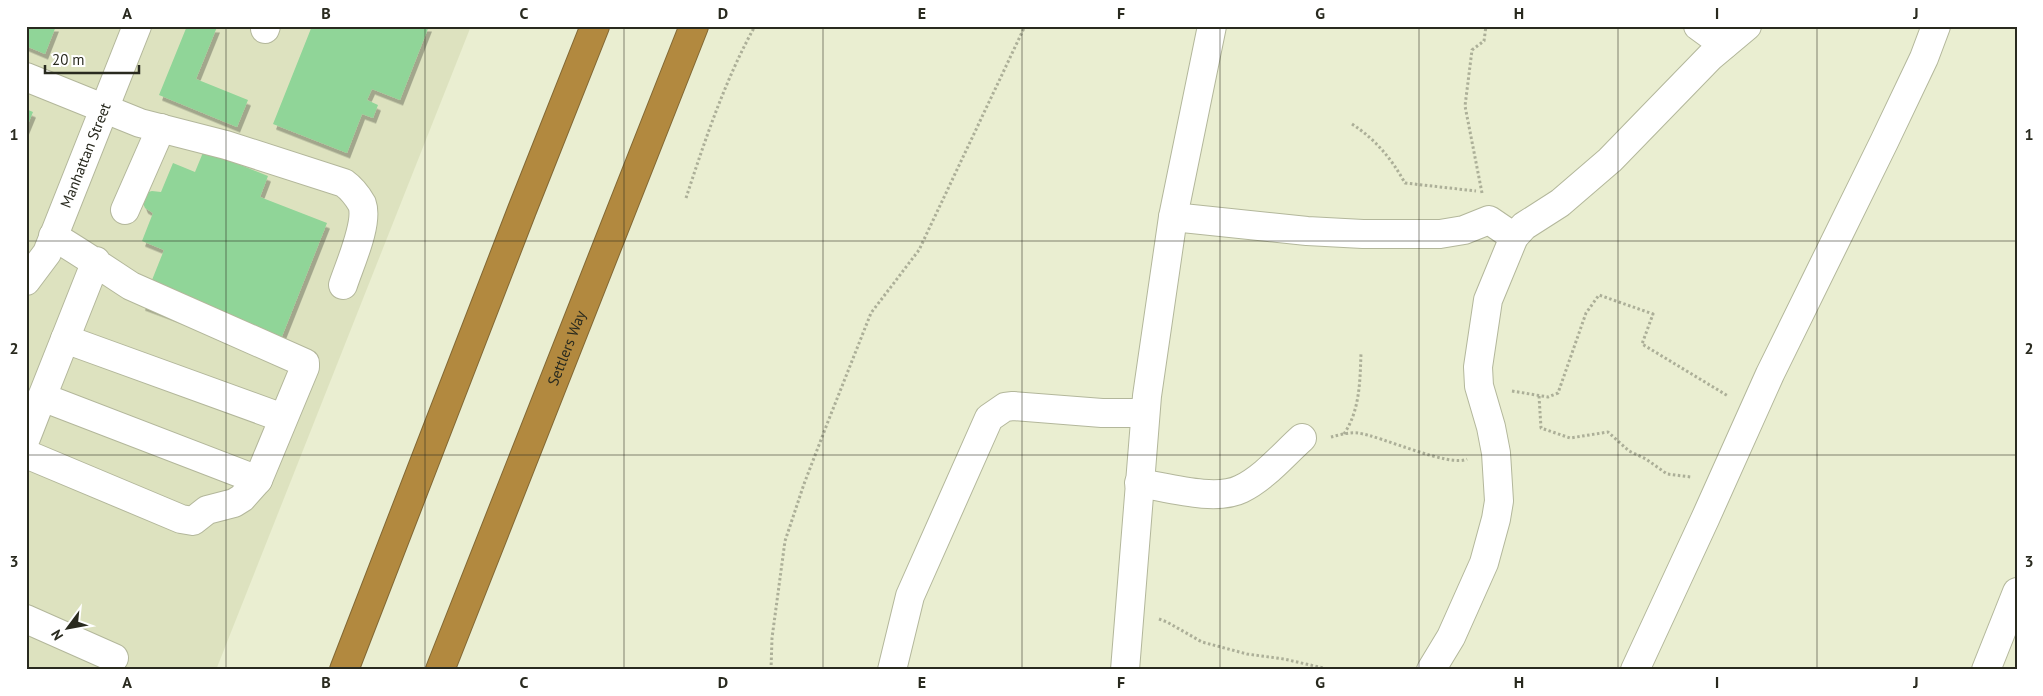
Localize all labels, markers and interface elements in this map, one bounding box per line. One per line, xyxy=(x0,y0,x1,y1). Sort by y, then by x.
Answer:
text: A xyxy=(122,3,132,23)
text: B xyxy=(321,3,331,23)
text: C xyxy=(520,3,529,23)
text: D xyxy=(718,3,728,23)
text: E xyxy=(918,3,926,23)
text: F xyxy=(1117,3,1125,23)
text: G xyxy=(1315,3,1325,23)
text: H xyxy=(1514,3,1524,23)
text: I xyxy=(1715,3,1719,23)
text: J xyxy=(1912,3,1919,23)
scale bar xyxy=(45,42,139,74)
text: 20 m xyxy=(52,50,85,69)
street label: Manhattan Street xyxy=(56,100,115,211)
text: 1 xyxy=(9,124,19,144)
text: 1 xyxy=(2024,124,2034,144)
street label: Settlers Way xyxy=(543,308,590,388)
text: 2 xyxy=(9,338,19,358)
text: 2 xyxy=(2024,338,2034,358)
text: 3 xyxy=(9,551,19,571)
text: 3 xyxy=(2024,551,2034,571)
north arrow xyxy=(42,604,92,654)
text: N xyxy=(47,626,67,644)
text: A xyxy=(122,672,132,692)
text: B xyxy=(321,672,331,692)
text: C xyxy=(520,672,529,692)
text: D xyxy=(718,672,728,692)
text: E xyxy=(918,672,926,692)
text: F xyxy=(1117,672,1125,692)
text: G xyxy=(1315,672,1325,692)
text: H xyxy=(1514,672,1524,692)
text: I xyxy=(1715,672,1719,692)
text: J xyxy=(1912,672,1919,692)

